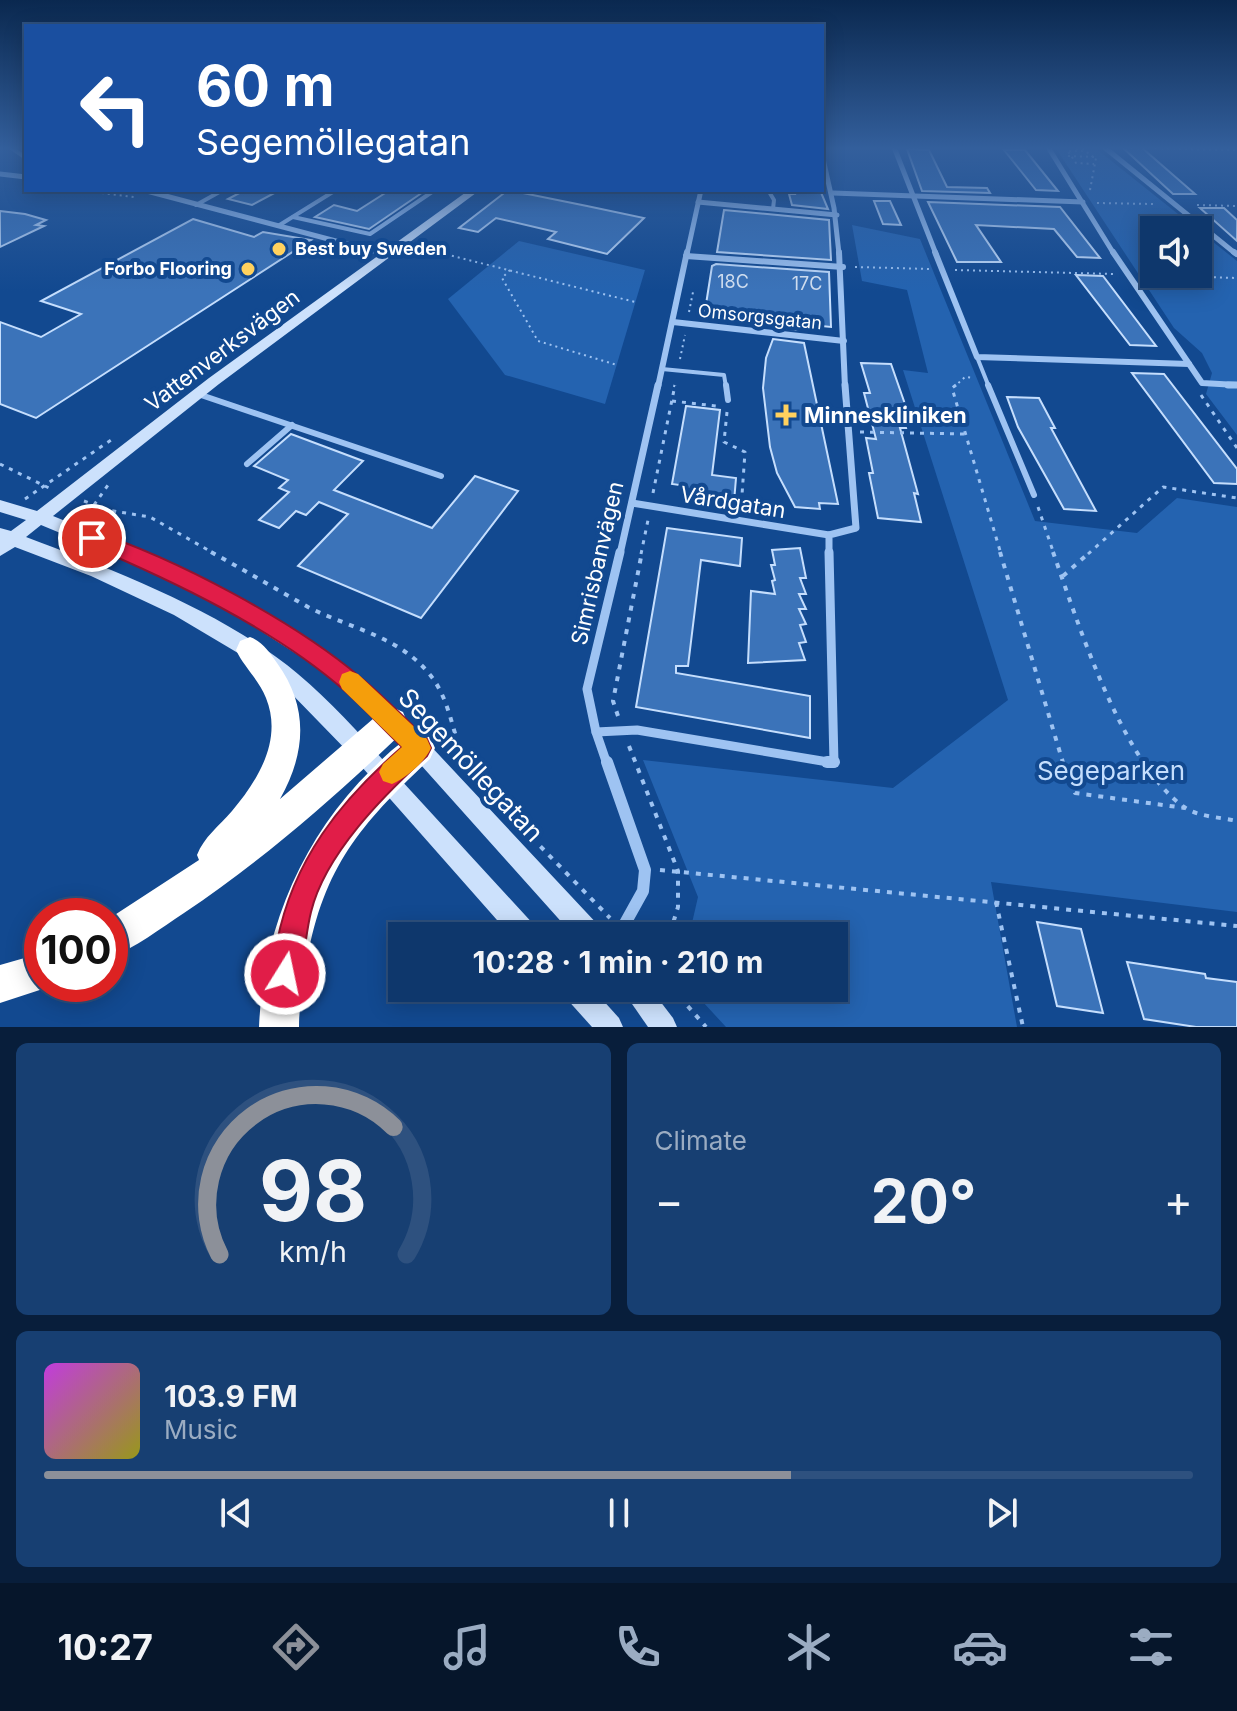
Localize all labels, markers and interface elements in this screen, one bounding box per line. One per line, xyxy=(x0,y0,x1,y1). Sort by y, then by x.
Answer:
text: 60 m xyxy=(196,52,335,120)
icon: left xyxy=(64,56,168,160)
text: Segemöllegatan xyxy=(196,120,470,164)
map controls xyxy=(1140,216,1212,288)
button: sound xyxy=(1140,216,1212,288)
place label: Best buy Sweden xyxy=(295,238,447,259)
marker: Best buy Sweden xyxy=(270,240,288,258)
place label: Forbo Flooring xyxy=(104,258,232,279)
marker: Forbo Flooring xyxy=(239,260,257,278)
house number: 18C xyxy=(717,271,749,292)
house number: 17C xyxy=(792,273,822,294)
street label: Vattenverksvägen xyxy=(140,283,304,417)
street label: Omsorgsgatan xyxy=(697,300,823,333)
place label: Minneskliniken xyxy=(804,402,967,428)
marker: Minneskliniken xyxy=(775,404,797,426)
street label: Simrisbanvägen xyxy=(566,479,628,647)
street label: Vårdgatan xyxy=(678,481,788,523)
pin xyxy=(58,504,126,572)
icon: arrive xyxy=(70,516,114,560)
street label: Segemöllegatan xyxy=(392,682,550,848)
park label: Segeparken xyxy=(1037,755,1185,786)
speed limit sign: 100 xyxy=(24,898,128,1002)
position arrow xyxy=(243,932,327,1016)
text: 10:28 · 1 min · 210 m xyxy=(473,944,763,980)
text: Climate xyxy=(655,1125,747,1156)
text: 98 xyxy=(259,1140,367,1241)
text: 20° xyxy=(871,1165,977,1237)
text: − xyxy=(655,1174,684,1228)
text: + xyxy=(1164,1174,1193,1228)
text: km/h xyxy=(279,1234,347,1269)
text: 103.9 FM xyxy=(164,1378,298,1414)
text: Music xyxy=(164,1414,238,1445)
icon: previous xyxy=(214,1491,258,1535)
icon: pause xyxy=(597,1491,641,1535)
icon: next xyxy=(980,1491,1024,1535)
icon: directions xyxy=(268,1619,324,1675)
icon: music xyxy=(439,1619,495,1675)
icon: phone xyxy=(610,1619,666,1675)
icon: climate xyxy=(781,1619,837,1675)
icon: car xyxy=(952,1619,1008,1675)
icon: filters xyxy=(1123,1619,1179,1675)
text: 10:27 xyxy=(58,1625,153,1669)

